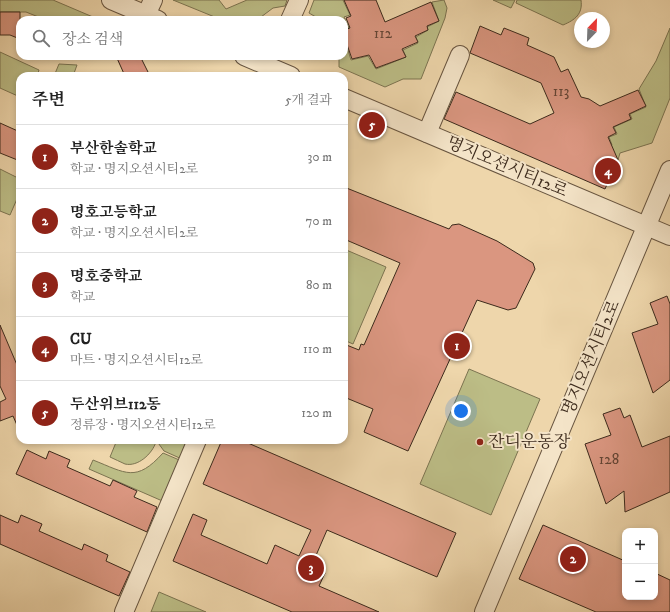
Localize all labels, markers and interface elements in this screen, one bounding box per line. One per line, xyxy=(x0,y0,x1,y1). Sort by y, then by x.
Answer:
north arrow xyxy=(574,12,610,48)
search box xyxy=(16,16,348,60)
house number: 112 xyxy=(374,24,393,43)
icon: search xyxy=(30,27,52,49)
text: 장소 검색 xyxy=(62,30,123,49)
house number: 113 xyxy=(553,82,569,101)
text: 주변 xyxy=(32,89,65,111)
text: 5개 결과 xyxy=(285,92,332,108)
pin: 5 xyxy=(359,110,385,140)
street label: 명지오션시티12로 xyxy=(443,132,571,203)
text: 부산한솔학교 xyxy=(70,139,157,158)
text: 1 xyxy=(43,149,47,165)
text: 30 m xyxy=(308,149,332,165)
pin: 4 xyxy=(595,156,621,186)
text: 학교 · 명지오션시티2로 xyxy=(70,161,198,177)
text: 명호고등학교 xyxy=(70,203,157,222)
text: 2 xyxy=(42,213,48,229)
text: 70 m xyxy=(306,213,332,229)
text: 학교 · 명지오션시티2로 xyxy=(70,225,198,241)
text: 명호중학교 xyxy=(70,267,142,286)
text: 3 xyxy=(43,277,47,293)
text: 80 m xyxy=(306,277,332,293)
text: 학교 xyxy=(70,289,95,305)
street label: 명지오션시티2로 xyxy=(557,296,625,419)
text: CU xyxy=(70,330,92,349)
pin: 1 xyxy=(444,331,470,361)
text: 4 xyxy=(41,341,49,357)
text: 110 m xyxy=(303,341,332,357)
text: 마트 · 명지오션시티12로 xyxy=(70,352,203,368)
text: 두산위브112동 xyxy=(70,395,161,414)
your location xyxy=(451,401,471,421)
text: 5 xyxy=(42,405,48,421)
text: 120 m xyxy=(301,405,332,421)
text: 정류장 · 명지오션시티12로 xyxy=(70,417,215,433)
place label: 잔디운동장 xyxy=(488,431,571,453)
marker: 잔디운동장 xyxy=(475,437,485,447)
house number: 128 xyxy=(599,450,619,469)
map controls xyxy=(622,528,658,600)
button: + xyxy=(622,528,658,564)
pin: 2 xyxy=(560,544,586,574)
pin: 3 xyxy=(298,553,324,583)
button: − xyxy=(622,564,658,600)

